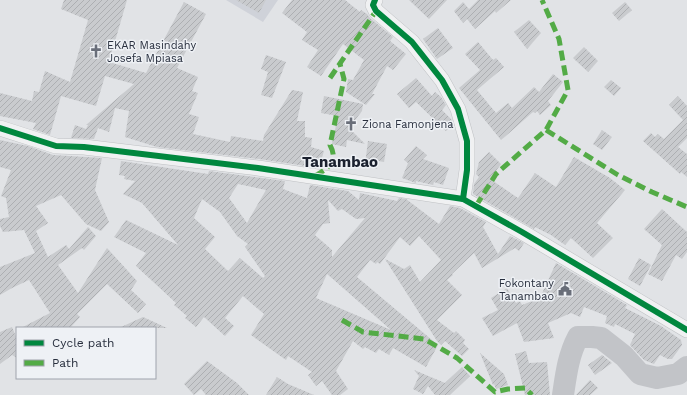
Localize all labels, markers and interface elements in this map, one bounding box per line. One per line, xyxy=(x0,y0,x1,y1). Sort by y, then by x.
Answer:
place label: EKAR Masindahy Josefa Mpiasa xyxy=(107,39,196,65)
church icon: EKAR Masindahy Josefa Mpiasa xyxy=(88,43,104,59)
church icon: Ziona Famonjena xyxy=(343,116,359,132)
place label: Ziona Famonjena xyxy=(362,118,454,131)
district label: Tanambao xyxy=(302,153,378,171)
place label: Fokontany Tanambao xyxy=(499,277,554,303)
public building icon: Fokontany Tanambao xyxy=(557,281,573,297)
legend xyxy=(16,327,156,379)
text: Cycle path xyxy=(52,336,114,350)
text: Path xyxy=(52,356,78,370)

